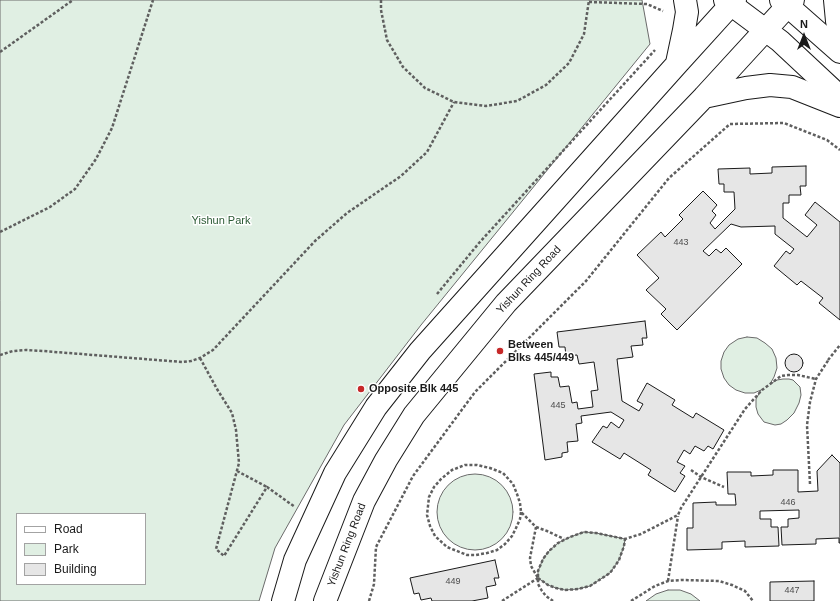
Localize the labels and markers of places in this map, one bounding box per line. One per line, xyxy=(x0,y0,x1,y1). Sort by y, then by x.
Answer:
place label: Between Blks 445/449 xyxy=(508,338,574,364)
marker: Between Blks 445/449 xyxy=(495,346,505,356)
place label: Opposite Blk 445 xyxy=(369,382,458,396)
marker: Opposite Blk 445 xyxy=(356,384,366,394)

